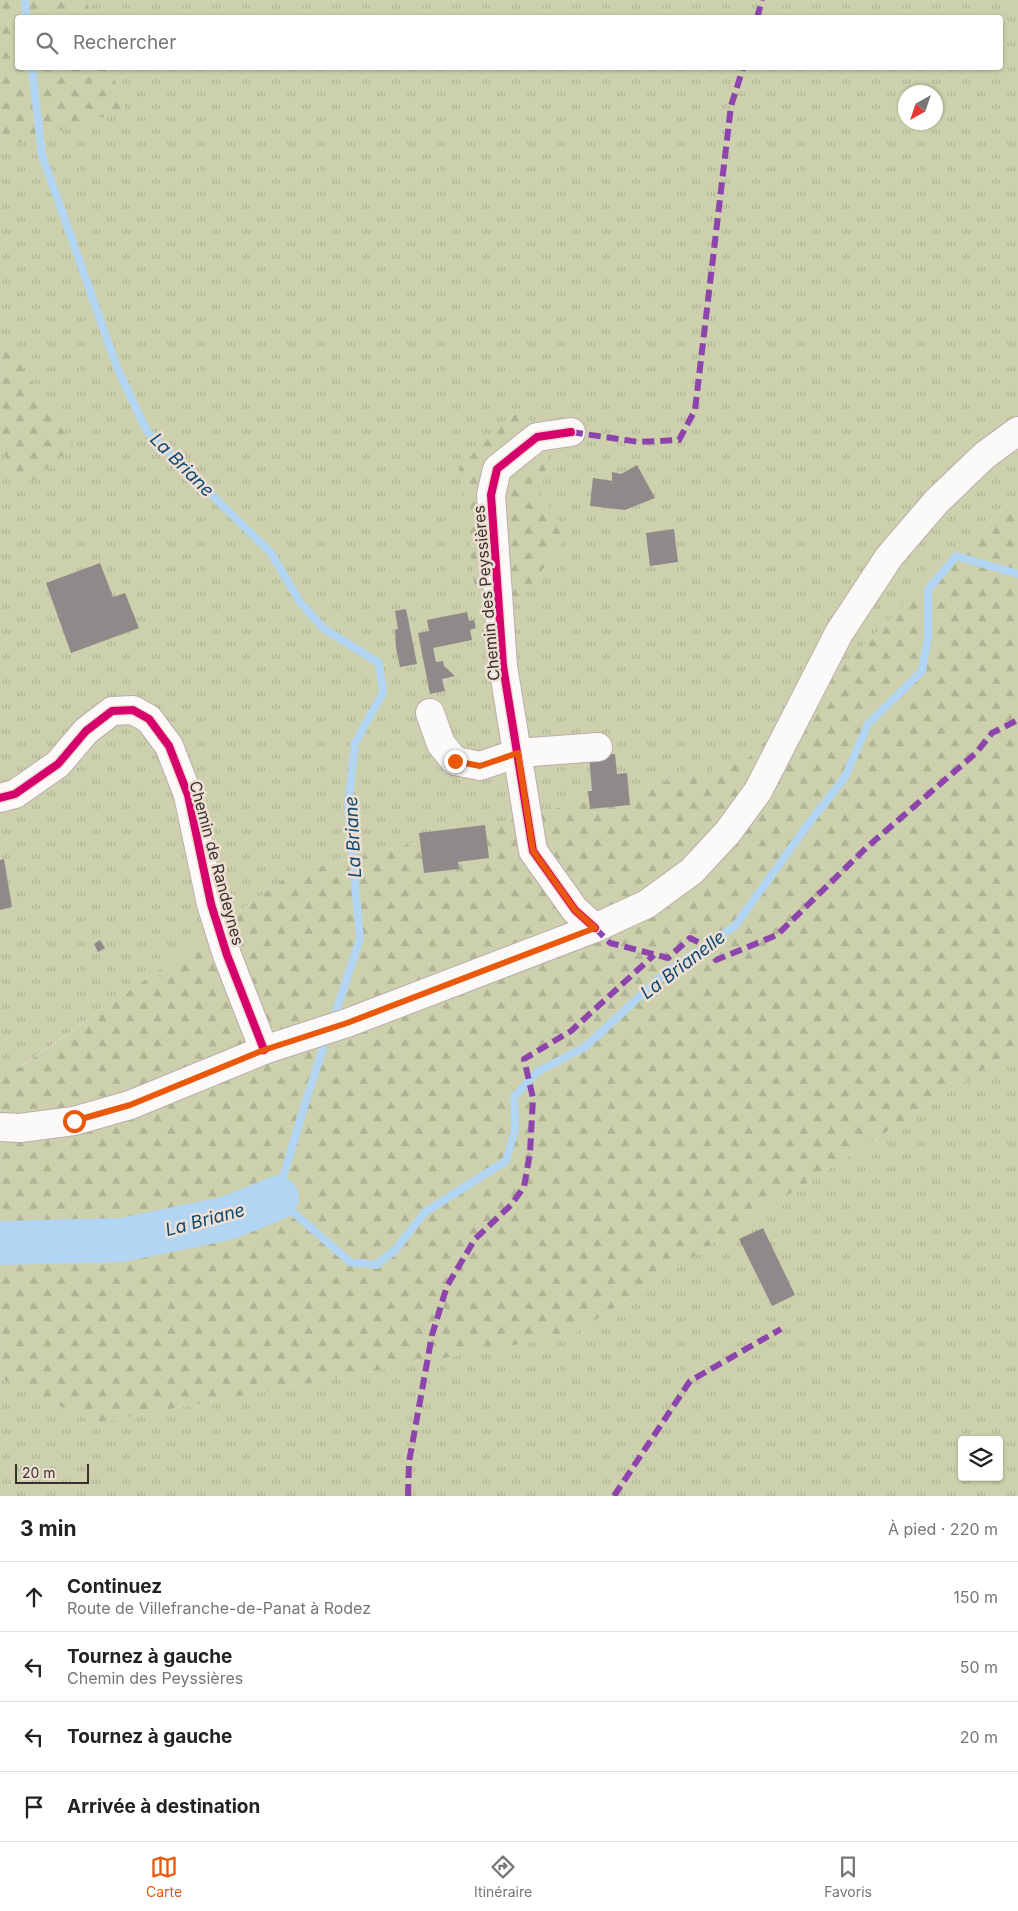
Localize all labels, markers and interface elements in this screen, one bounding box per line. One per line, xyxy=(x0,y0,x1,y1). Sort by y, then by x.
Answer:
search box xyxy=(15,15,1003,70)
icon: search xyxy=(33,29,61,57)
text: Rechercher xyxy=(73,31,176,54)
north arrow xyxy=(898,85,943,130)
water label: La Briane xyxy=(146,428,219,501)
street label: Chemin des Peyssières xyxy=(468,504,504,682)
route end xyxy=(444,750,467,773)
street label: Chemin de Randeynes xyxy=(185,778,249,948)
water label: La Briane xyxy=(340,796,365,878)
water label: La Brianelle xyxy=(636,926,729,1003)
route start xyxy=(63,1110,86,1133)
water label: La Briane xyxy=(163,1199,247,1240)
map controls xyxy=(958,1436,1003,1481)
button: layers xyxy=(958,1436,1003,1481)
scale bar xyxy=(15,1461,89,1484)
text: 20 m xyxy=(22,1464,56,1481)
text: 3 min xyxy=(20,1516,76,1541)
text: À pied · 220 m xyxy=(888,1519,998,1539)
text: Continuez xyxy=(67,1575,162,1598)
icon: ahead xyxy=(20,1583,48,1611)
text: 150 m xyxy=(953,1587,998,1607)
text: Route de Villefranche-de-Panat à Rodez xyxy=(67,1598,371,1618)
text: Tournez à gauche xyxy=(67,1645,232,1668)
icon: left xyxy=(20,1653,48,1681)
text: 50 m xyxy=(960,1657,998,1677)
text: Chemin des Peyssières xyxy=(67,1668,243,1688)
icon: left xyxy=(20,1723,48,1751)
text: Tournez à gauche xyxy=(67,1725,232,1748)
text: 20 m xyxy=(960,1727,998,1747)
icon: arrive xyxy=(20,1793,48,1821)
text: Arrivée à destination xyxy=(67,1795,260,1818)
tab: Carte xyxy=(146,1853,182,1900)
tab: Itinéraire xyxy=(474,1853,532,1900)
tab: Favoris xyxy=(824,1853,872,1900)

